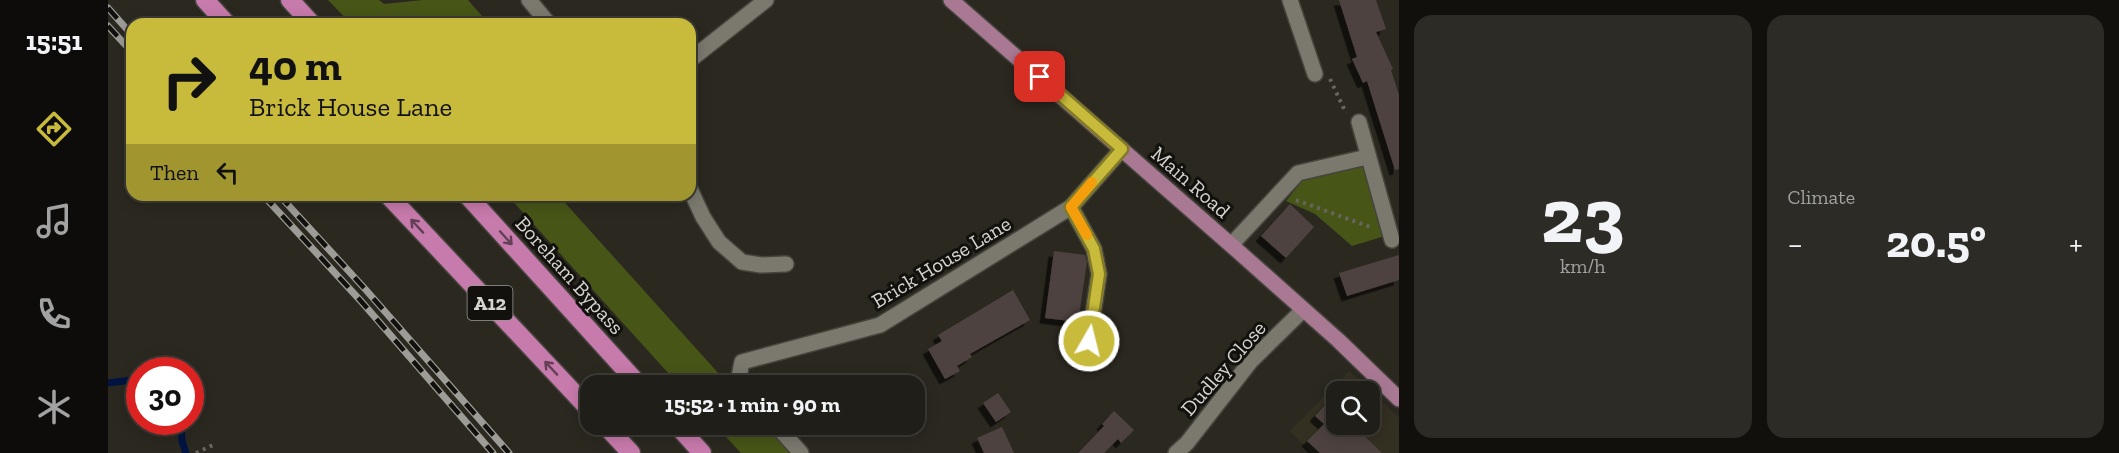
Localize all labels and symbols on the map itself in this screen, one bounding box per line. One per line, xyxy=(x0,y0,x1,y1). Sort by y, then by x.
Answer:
pin xyxy=(1014,51,1065,102)
street label: Main Road xyxy=(1146,141,1236,223)
street label: Boreham Bypass xyxy=(510,211,630,339)
street label: Brick House Lane xyxy=(867,211,1015,313)
one-way arrow xyxy=(411,219,425,234)
one-way arrow xyxy=(499,231,514,246)
road number: A12 xyxy=(468,286,512,320)
position arrow xyxy=(1057,309,1121,373)
street label: Dudley Close xyxy=(1175,315,1271,420)
speed limit sign: 30 xyxy=(126,357,204,435)
one-way arrow xyxy=(544,361,558,376)

